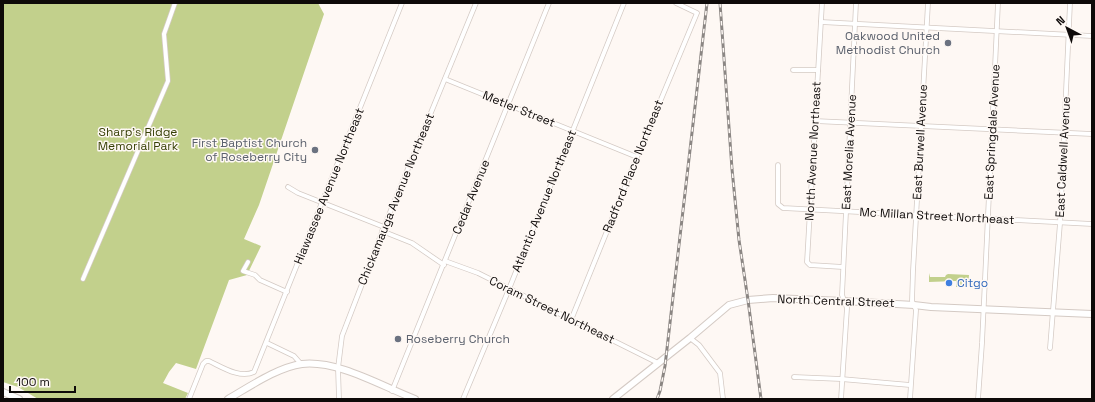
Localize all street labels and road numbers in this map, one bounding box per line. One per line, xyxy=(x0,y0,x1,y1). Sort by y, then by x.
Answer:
street label: East Springdale Avenue xyxy=(980,64,1004,200)
street label: North Avenue Northeast xyxy=(801,81,825,221)
street label: East Burwell Avenue xyxy=(909,84,931,200)
street label: Metler Street xyxy=(480,87,558,131)
street label: East Morelia Avenue xyxy=(838,94,860,210)
street label: East Caldwell Avenue xyxy=(1052,96,1074,218)
street label: Radford Place Northeast xyxy=(599,97,667,235)
street label: Hiawassee Avenue Northeast xyxy=(290,105,368,267)
street label: Chickamauga Avenue Northeast xyxy=(354,111,438,287)
street label: Atlantic Avenue Northeast xyxy=(508,127,580,275)
street label: Cedar Avenue xyxy=(449,157,493,237)
street label: Mc Millan Street Northeast xyxy=(859,204,1015,228)
street label: Coram Street Northeast xyxy=(486,273,618,347)
street label: North Central Street xyxy=(777,291,895,311)

